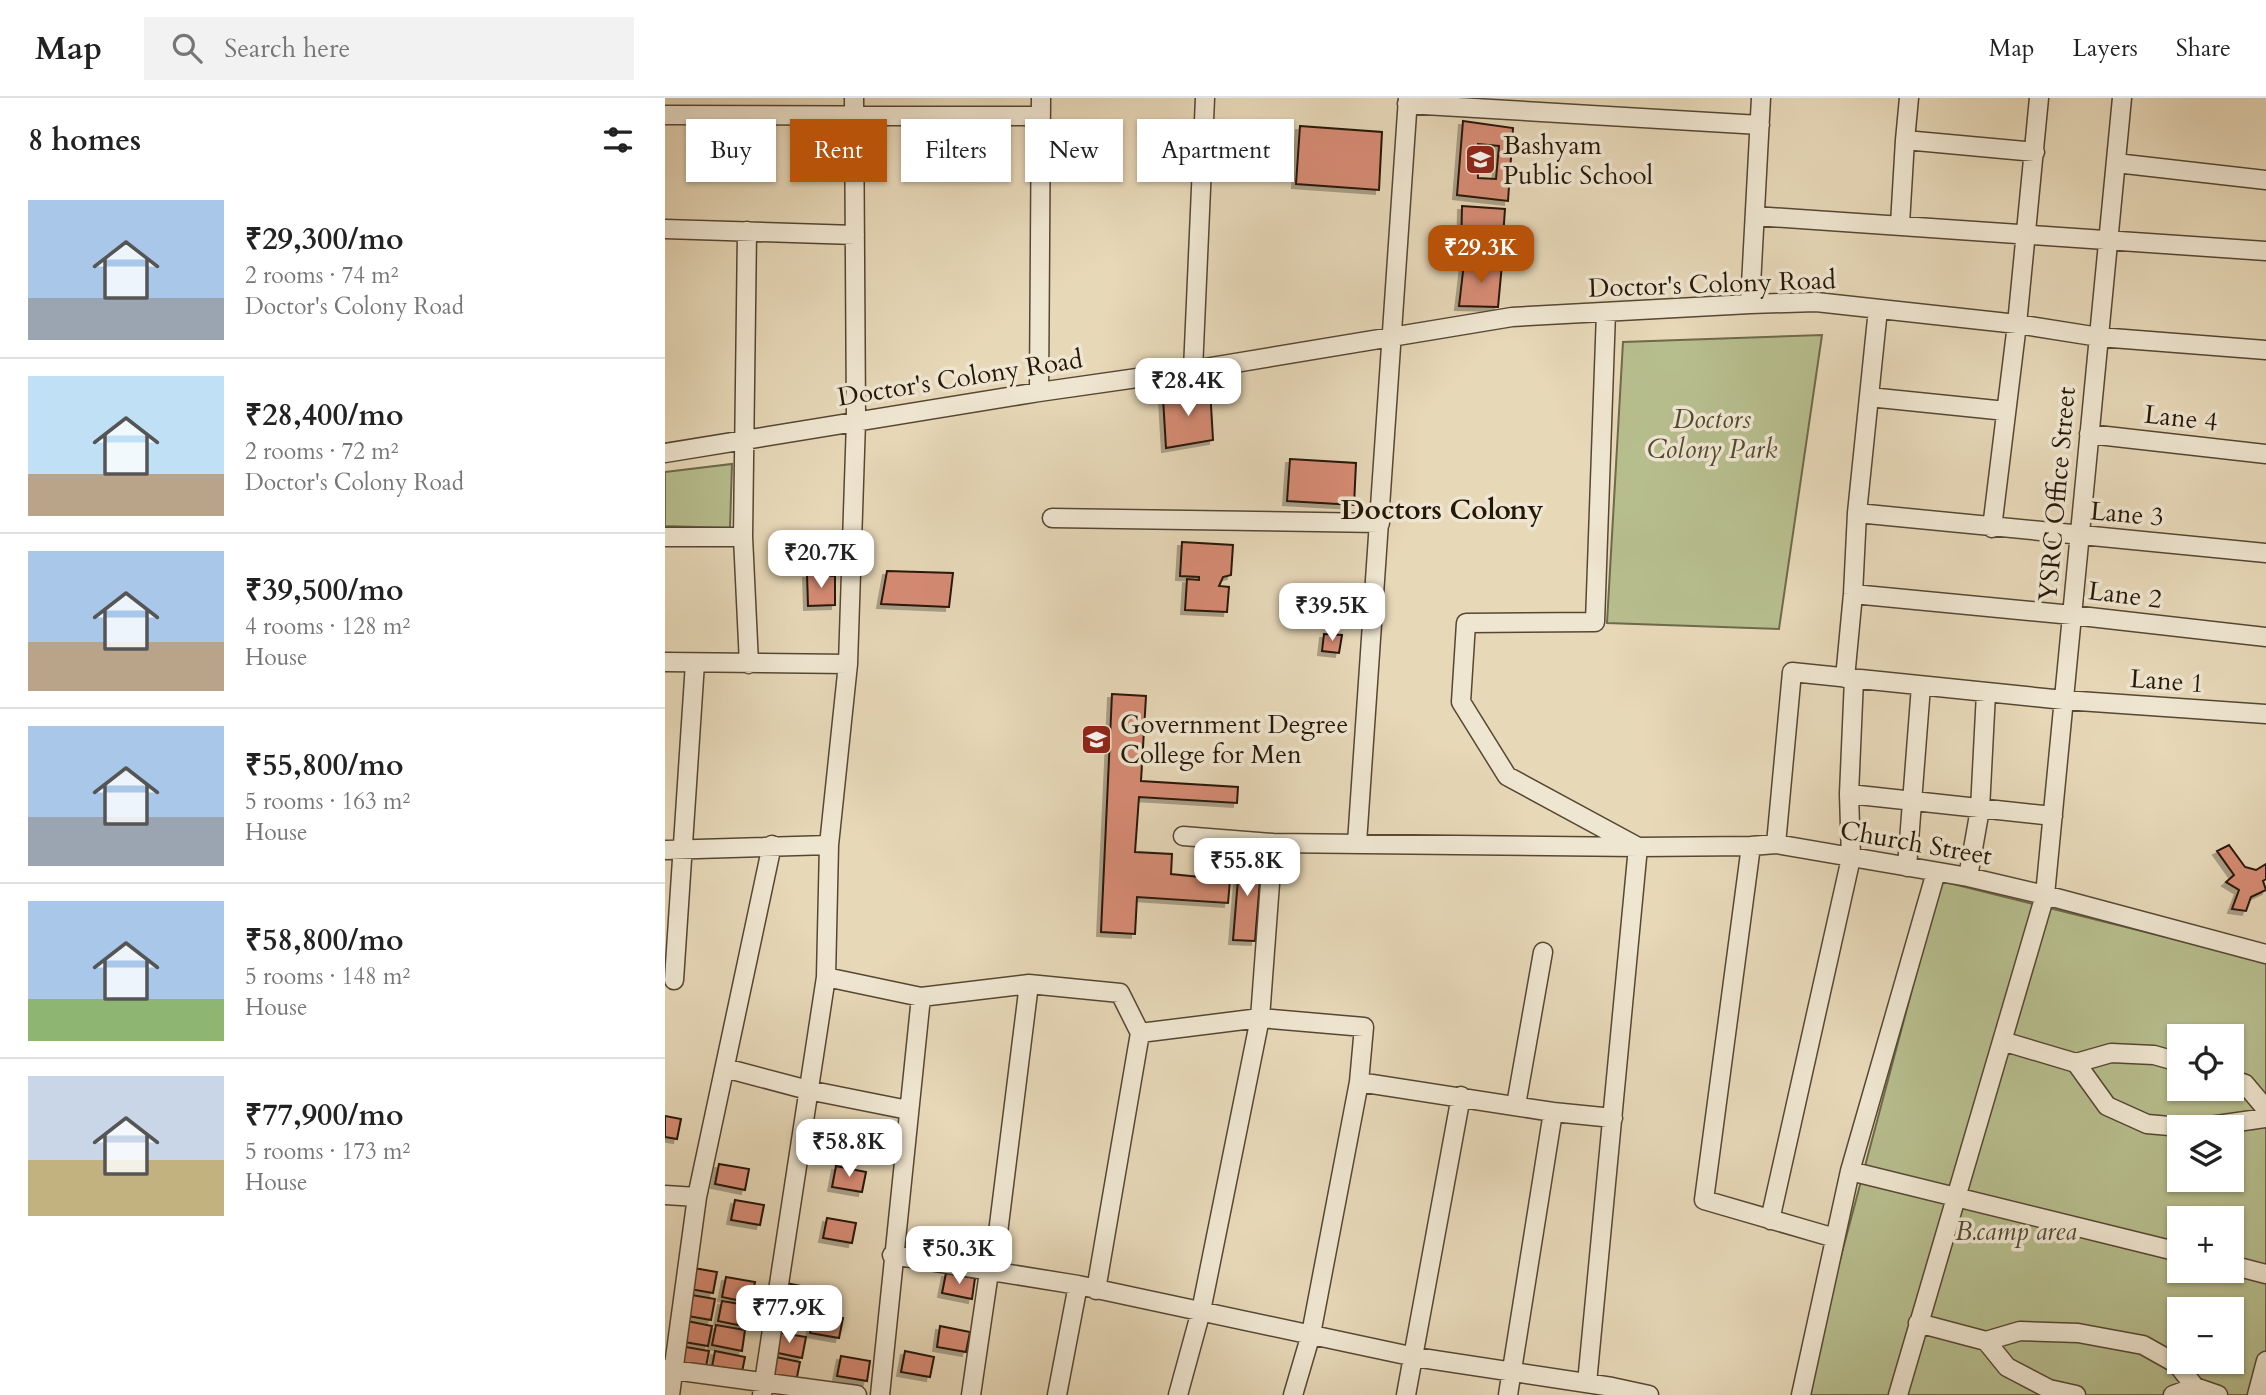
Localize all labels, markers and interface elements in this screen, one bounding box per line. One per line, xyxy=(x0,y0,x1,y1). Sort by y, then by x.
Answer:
search box xyxy=(144,17,634,80)
text: Map xyxy=(35,26,102,71)
icon: search xyxy=(168,29,206,67)
text: Search here xyxy=(224,31,350,66)
text: Map xyxy=(1989,32,2035,65)
text: Layers xyxy=(2073,32,2138,65)
text: Share xyxy=(2176,32,2231,65)
chip: Buy xyxy=(686,119,776,182)
chip: Rent xyxy=(790,119,887,182)
chip: Filters xyxy=(901,119,1011,182)
chip: New xyxy=(1025,119,1123,182)
chip: Apartment xyxy=(1137,119,1294,182)
text: 8 homes xyxy=(28,120,141,161)
icon: filters xyxy=(599,121,637,159)
place label: Bashyam Public School xyxy=(1503,128,1654,193)
school or university icon: Bashyam Public School xyxy=(1463,143,1497,177)
text: ₹29,300/mo xyxy=(245,219,404,260)
pin: ₹29.3K xyxy=(1424,226,1538,285)
icon: home xyxy=(84,228,168,312)
text: ₹29.3K xyxy=(1444,232,1518,263)
text: 2 rooms · 74 m² xyxy=(245,260,398,291)
street label: Doctor's Colony Road xyxy=(1588,262,1837,306)
text: Doctor's Colony Road xyxy=(245,291,464,322)
street label: Doctor's Colony Road xyxy=(835,341,1085,415)
pin: ₹28.4K xyxy=(1131,358,1245,418)
text: ₹28.4K xyxy=(1151,365,1225,396)
street label: YSRC Office Street xyxy=(2030,385,2084,603)
text: ₹28,400/mo xyxy=(245,395,404,436)
street label: Lane 4 xyxy=(2142,397,2220,439)
park label: Doctors Colony Park xyxy=(1647,402,1777,467)
icon: home xyxy=(84,404,168,488)
text: 2 rooms · 72 m² xyxy=(245,436,398,467)
text: Doctor's Colony Road xyxy=(245,467,464,498)
district label: Doctors Colony xyxy=(1341,491,1544,529)
street label: Lane 3 xyxy=(2089,493,2165,535)
pin: ₹20.7K xyxy=(764,531,878,590)
text: ₹20.7K xyxy=(784,537,858,568)
text: ₹39,500/mo xyxy=(245,570,404,611)
street label: Lane 2 xyxy=(2086,573,2164,617)
icon: home xyxy=(84,579,168,663)
pin: ₹39.5K xyxy=(1275,584,1389,643)
text: ₹39.5K xyxy=(1295,590,1369,621)
text: 4 rooms · 128 m² xyxy=(245,611,410,642)
text: House xyxy=(245,642,307,673)
street label: Lane 1 xyxy=(2129,661,2205,701)
place label: Government Degree College for Men xyxy=(1120,707,1348,772)
school or university icon: Government Degree College for Men xyxy=(1080,722,1114,756)
text: ₹55,800/mo xyxy=(245,745,404,786)
icon: home xyxy=(84,754,168,838)
text: 5 rooms · 163 m² xyxy=(245,786,410,817)
street label: Church Street xyxy=(1837,812,1995,874)
text: House xyxy=(245,817,307,848)
pin: ₹55.8K xyxy=(1190,838,1304,898)
text: ₹55.8K xyxy=(1210,845,1284,876)
text: ₹58,800/mo xyxy=(245,920,404,961)
icon: home xyxy=(84,929,168,1013)
text: 5 rooms · 148 m² xyxy=(245,961,410,992)
text: House xyxy=(245,992,307,1023)
map controls xyxy=(2167,1024,2244,1374)
button: locate xyxy=(2167,1024,2244,1101)
text: ₹77,900/mo xyxy=(245,1095,404,1136)
icon: home xyxy=(84,1104,168,1188)
button: layers xyxy=(2167,1115,2244,1192)
pin: ₹58.8K xyxy=(792,1119,906,1179)
text: ₹58.8K xyxy=(812,1126,886,1157)
text: 5 rooms · 173 m² xyxy=(245,1136,410,1167)
text: House xyxy=(245,1167,307,1198)
button: + xyxy=(2167,1206,2244,1283)
park label: B.camp area xyxy=(1955,1214,2077,1249)
pin: ₹50.3K xyxy=(902,1226,1016,1286)
text: ₹50.3K xyxy=(922,1233,996,1264)
pin: ₹77.9K xyxy=(732,1286,846,1345)
text: ₹77.9K xyxy=(752,1292,826,1323)
button: − xyxy=(2167,1297,2244,1374)

